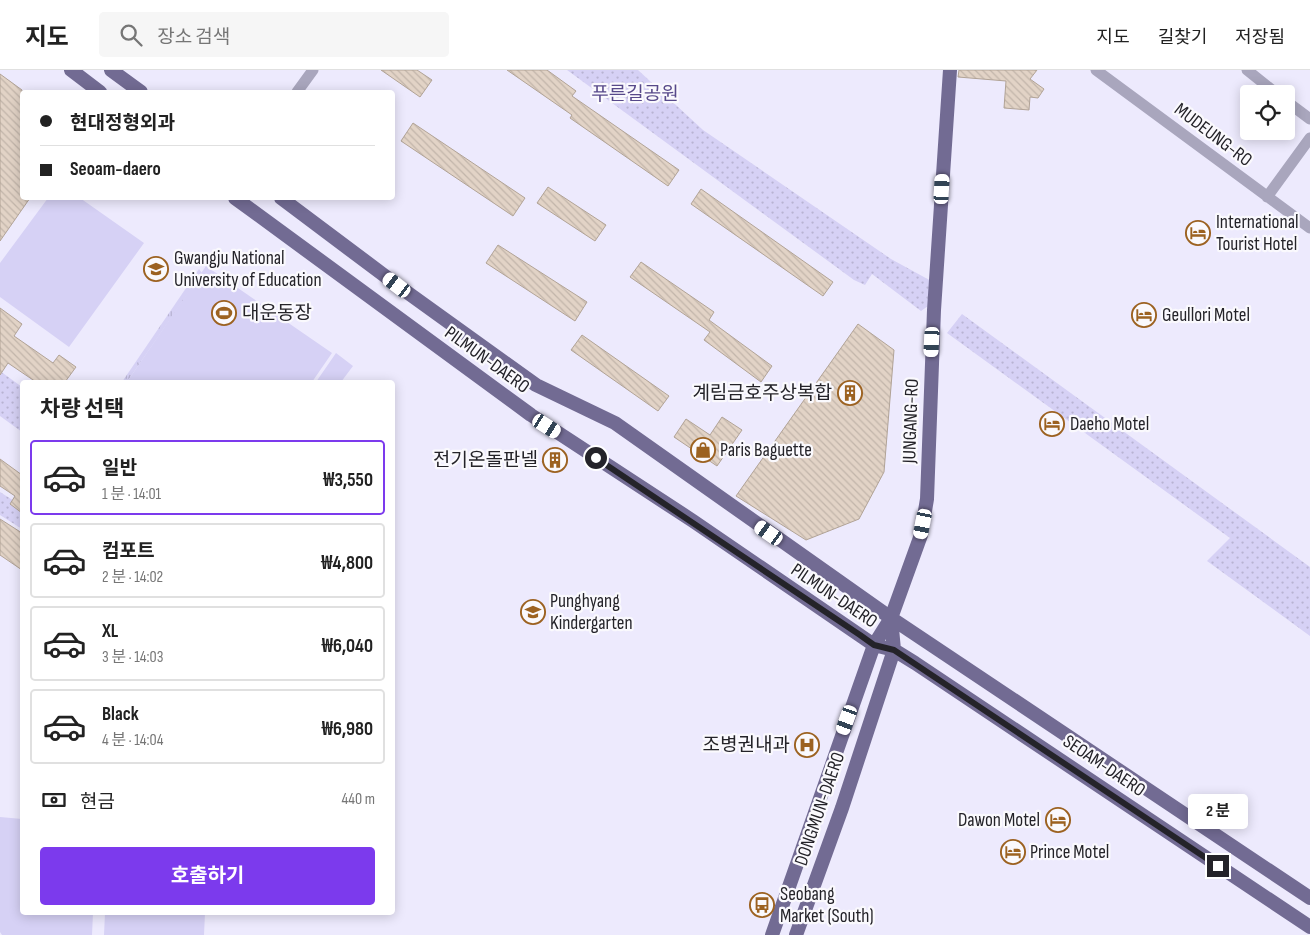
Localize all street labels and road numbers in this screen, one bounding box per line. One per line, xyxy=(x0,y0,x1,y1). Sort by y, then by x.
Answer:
street label: MUDEUNG-RO xyxy=(1170,98,1256,172)
street label: PILMUN-DAERO xyxy=(440,321,534,399)
street label: JUNGANG-RO xyxy=(898,378,924,465)
street label: PILMUN-DAERO xyxy=(786,559,882,633)
street label: SEOAM-DAERO xyxy=(1058,730,1150,802)
street label: DONGMUN-DAERO xyxy=(790,749,850,869)

